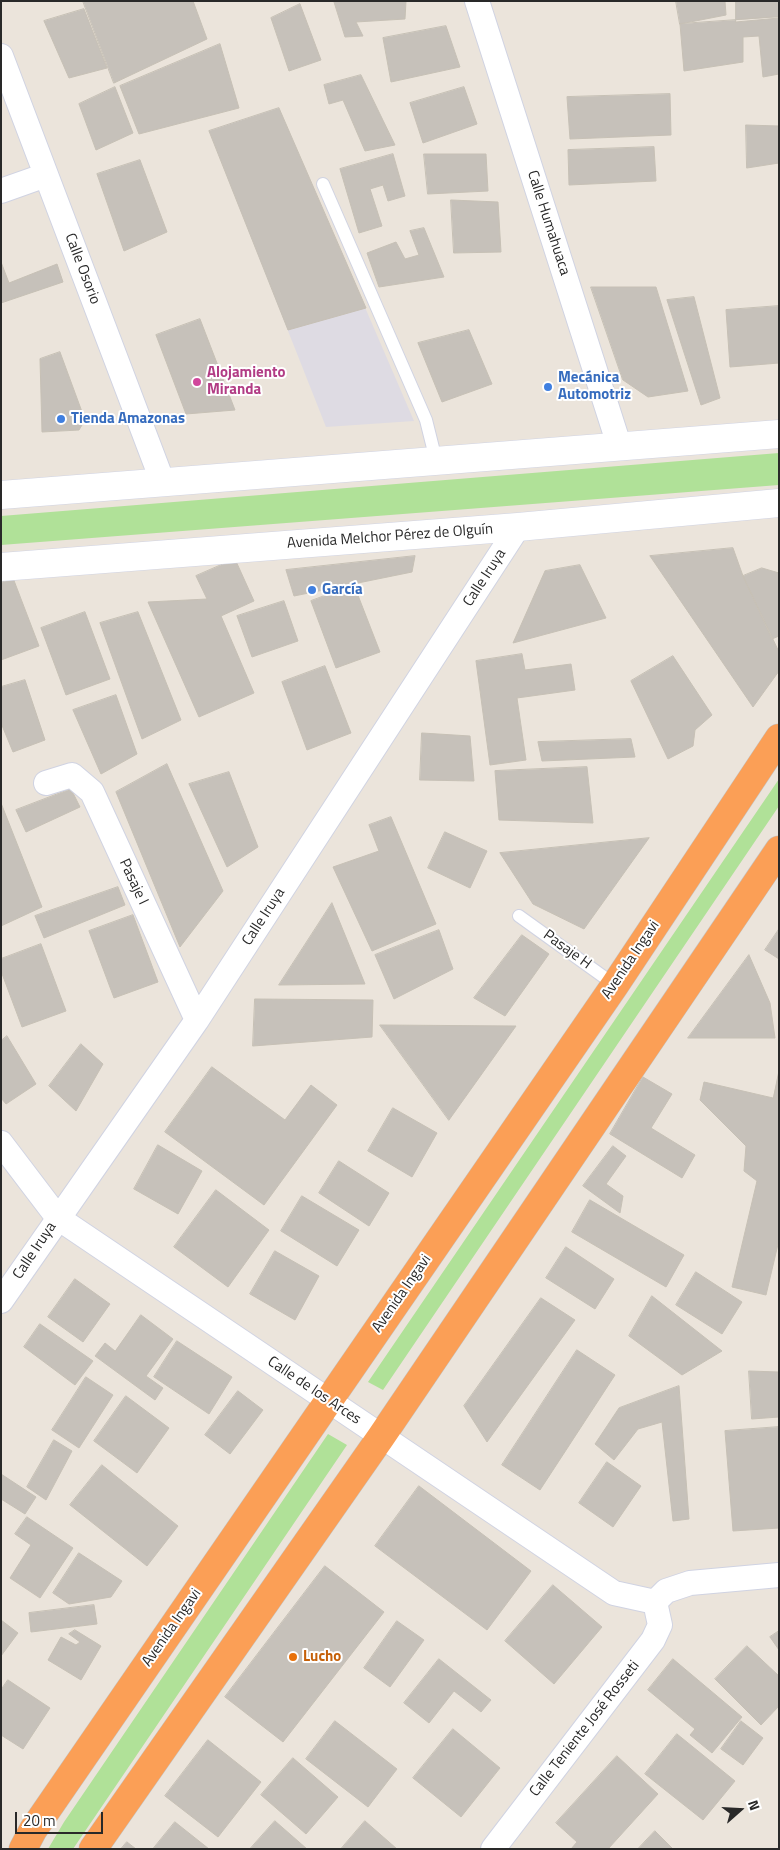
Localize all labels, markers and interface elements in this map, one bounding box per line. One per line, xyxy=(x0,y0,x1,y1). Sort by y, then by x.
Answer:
street label: Calle Humahuaca xyxy=(523,168,573,278)
street label: Calle Osorio xyxy=(60,231,104,307)
place label: Alojamiento Miranda xyxy=(207,364,285,399)
place label: Mecánica Automotriz xyxy=(558,369,631,404)
marker: Alojamiento Miranda xyxy=(191,376,203,388)
marker: Mecánica Automotriz xyxy=(542,381,554,393)
place label: Tienda Amazonas xyxy=(71,410,185,428)
marker: Tienda Amazonas xyxy=(55,413,67,425)
street label: Avenida Melchor Pérez de Olguín xyxy=(286,521,494,553)
street label: Calle Iruya xyxy=(460,546,510,610)
place label: García xyxy=(322,581,363,599)
marker: García xyxy=(306,584,318,596)
street label: Pasaje I xyxy=(115,856,151,908)
street label: Calle Iruya xyxy=(239,885,289,949)
street label: Avenida Ingavi xyxy=(598,917,664,1003)
street label: Pasaje H xyxy=(539,927,595,973)
street label: Calle Iruya xyxy=(9,1219,61,1283)
street label: Avenida Ingavi xyxy=(369,1252,435,1336)
street label: Calle de los Arces xyxy=(264,1353,364,1429)
street label: Avenida Ingavi xyxy=(139,1586,205,1670)
place label: Lucho xyxy=(303,1648,341,1666)
marker: Lucho xyxy=(287,1651,299,1663)
street label: Calle Teniente José Rosseti xyxy=(526,1657,644,1801)
north arrow xyxy=(715,1785,765,1835)
text: N xyxy=(743,1797,766,1813)
scale bar xyxy=(18,1802,105,1834)
text: 20 m xyxy=(23,1809,56,1832)

